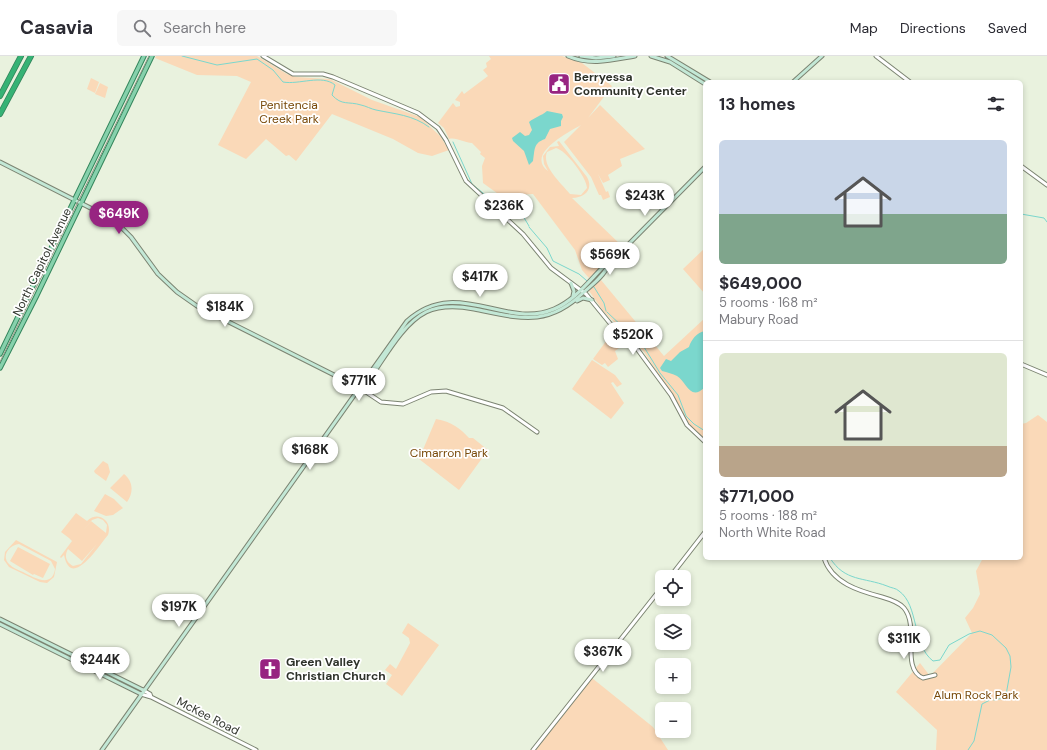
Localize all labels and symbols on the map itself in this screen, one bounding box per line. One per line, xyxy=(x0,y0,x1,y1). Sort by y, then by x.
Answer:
place label: Berryessa Community Center xyxy=(574,69,687,99)
public building icon: Berryessa Community Center xyxy=(546,71,572,97)
park label: Penitencia Creek Park xyxy=(259,97,319,127)
pin: $243K xyxy=(617,183,673,217)
pin: $236K xyxy=(476,193,532,227)
pin: $649K xyxy=(91,201,147,235)
street label: North Capitol Avenue xyxy=(9,205,75,319)
pin: $569K xyxy=(582,242,638,276)
pin: $417K xyxy=(452,264,508,298)
pin: $184K xyxy=(197,294,253,328)
pin: $520K xyxy=(605,322,661,356)
pin: $771K xyxy=(331,368,387,402)
pin: $168K xyxy=(282,437,338,471)
park label: Cimarron Park xyxy=(410,445,488,461)
pin: $197K xyxy=(151,594,207,628)
pin: $311K xyxy=(876,626,932,660)
pin: $367K xyxy=(575,639,631,673)
pin: $244K xyxy=(72,647,128,681)
place label: Green Valley Christian Church xyxy=(286,654,386,684)
church icon: Green Valley Christian Church xyxy=(257,656,283,682)
park label: Alum Rock Park xyxy=(933,687,1019,703)
street label: McKee Road xyxy=(174,693,242,739)

